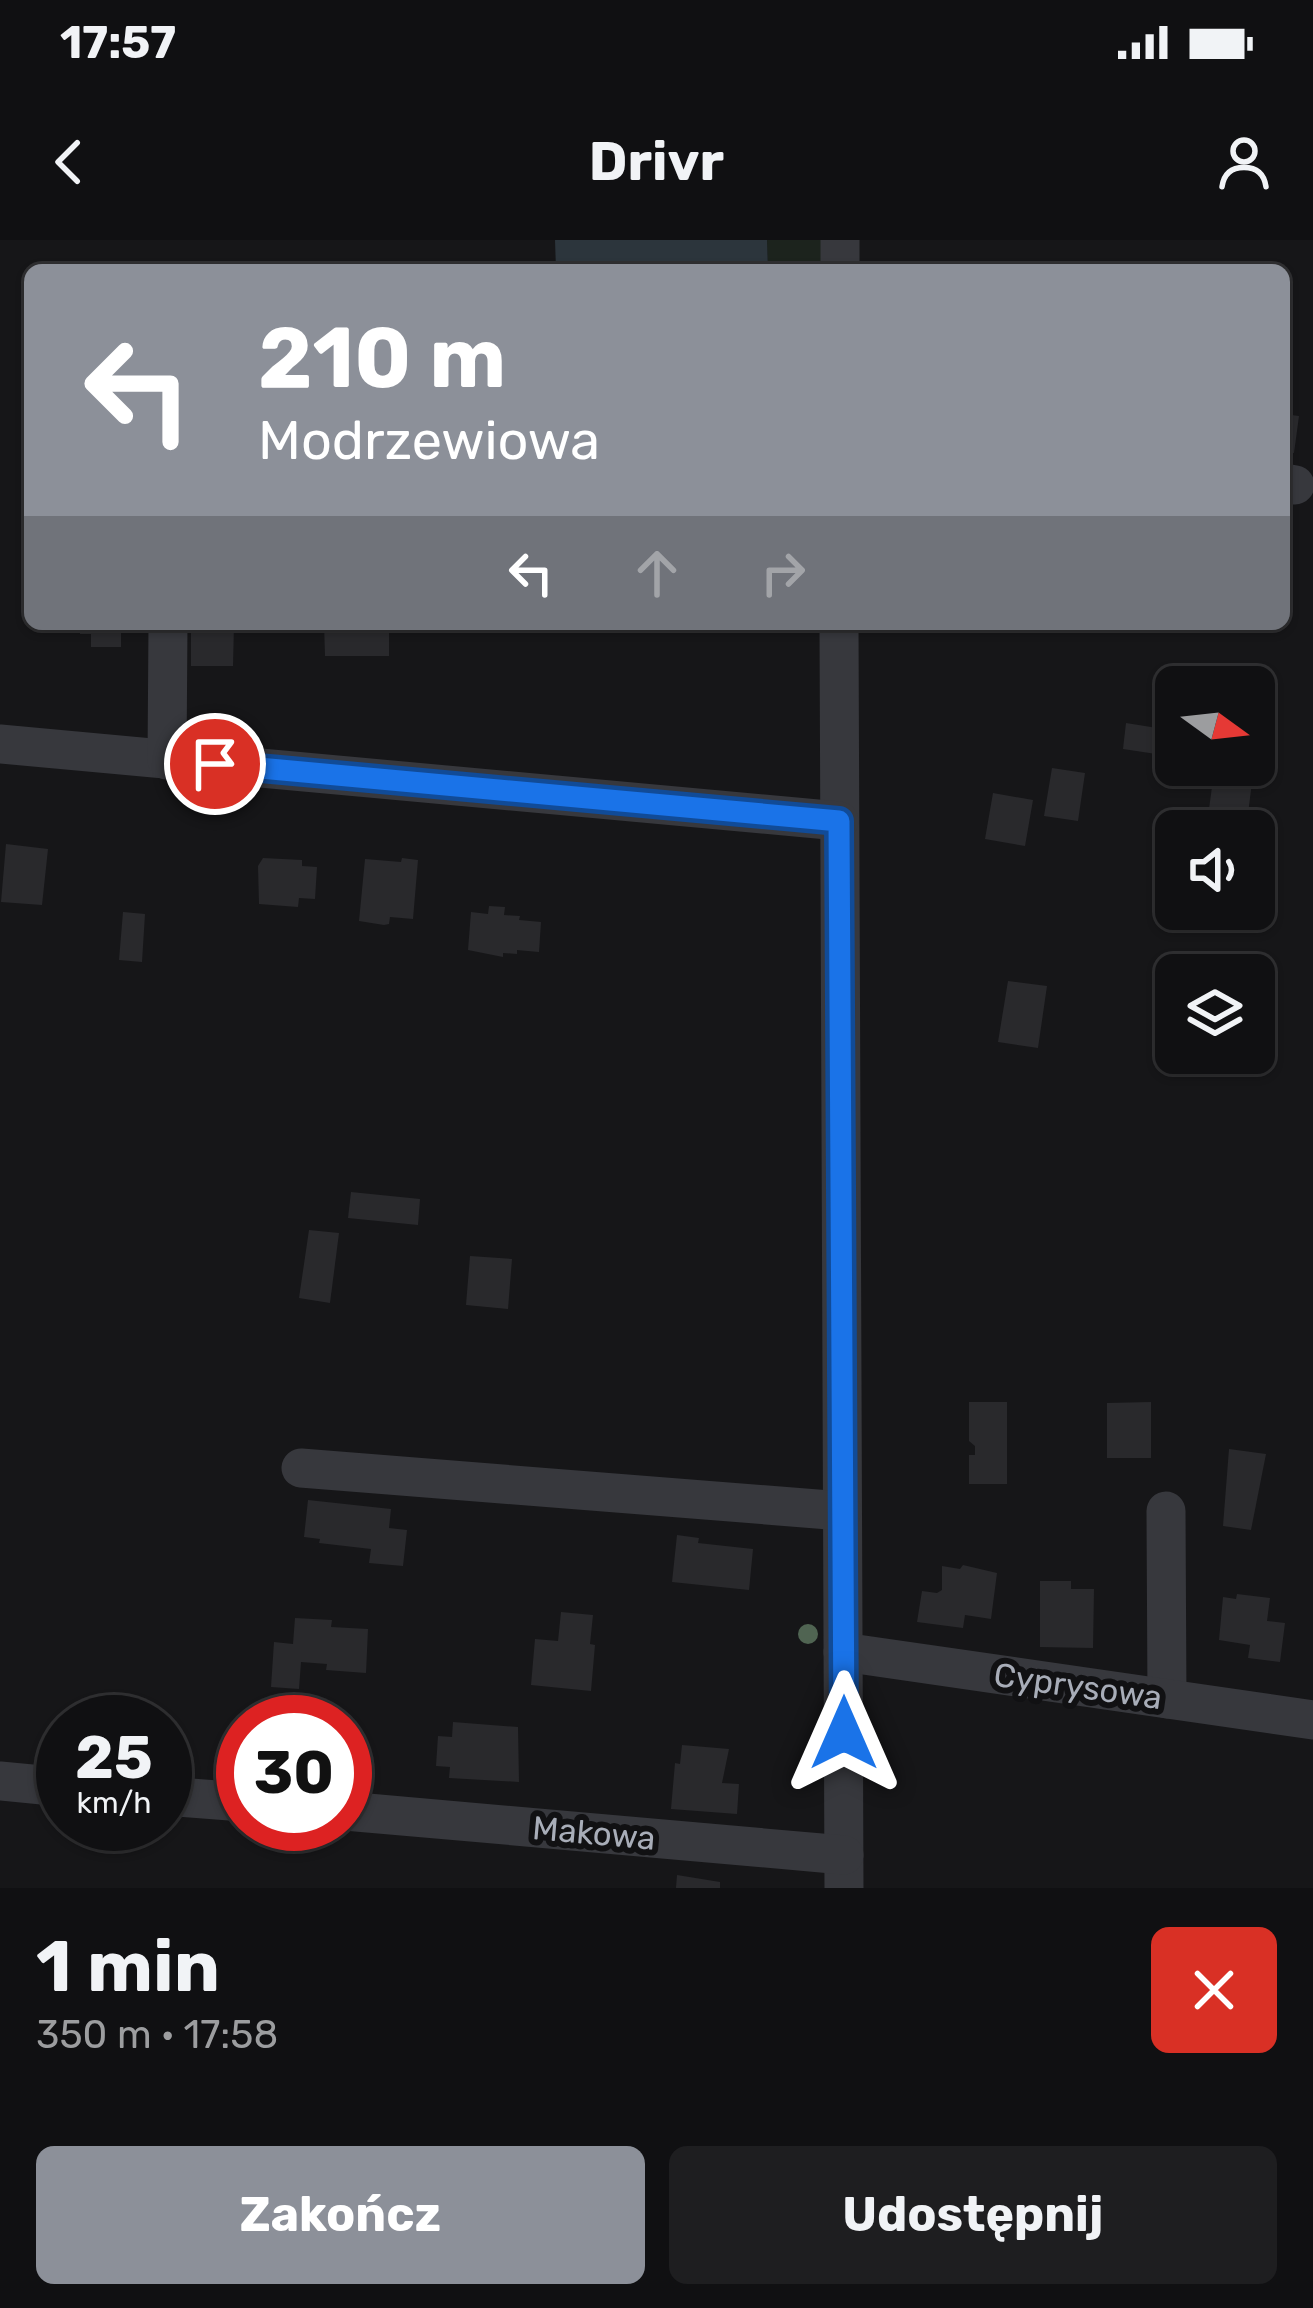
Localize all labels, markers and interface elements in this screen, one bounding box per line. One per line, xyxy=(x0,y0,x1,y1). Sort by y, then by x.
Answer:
text: 17:57 xyxy=(60,16,176,69)
icon: back xyxy=(36,129,102,195)
icon: person xyxy=(1211,129,1277,195)
text: Drivr xyxy=(589,130,724,194)
text: 210 m xyxy=(258,308,506,408)
icon: left xyxy=(60,312,216,468)
text: Modrzewiowa xyxy=(258,409,600,473)
icon: left xyxy=(498,540,564,606)
icon: ahead xyxy=(624,540,690,606)
icon: right xyxy=(750,540,816,606)
north arrow xyxy=(1155,666,1275,786)
map controls xyxy=(1155,666,1275,1074)
pin xyxy=(164,713,266,815)
icon: arrive xyxy=(182,731,248,797)
button: sound xyxy=(1155,810,1275,930)
button: layers xyxy=(1155,954,1275,1074)
street label: Cyprysowa xyxy=(991,1655,1165,1717)
position arrow xyxy=(781,1670,907,1796)
speed limit sign: 30 xyxy=(216,1695,372,1851)
text: 25 xyxy=(75,1722,153,1793)
text: km/h xyxy=(77,1785,151,1821)
street label: Makowa xyxy=(531,1808,657,1858)
text: 1 min xyxy=(36,1924,220,2009)
button: close xyxy=(1151,1927,1277,2053)
text: 350 m · 17:58 xyxy=(36,2012,278,2058)
button: Zakończ xyxy=(36,2146,645,2284)
button: Udostępnij xyxy=(669,2146,1277,2284)

